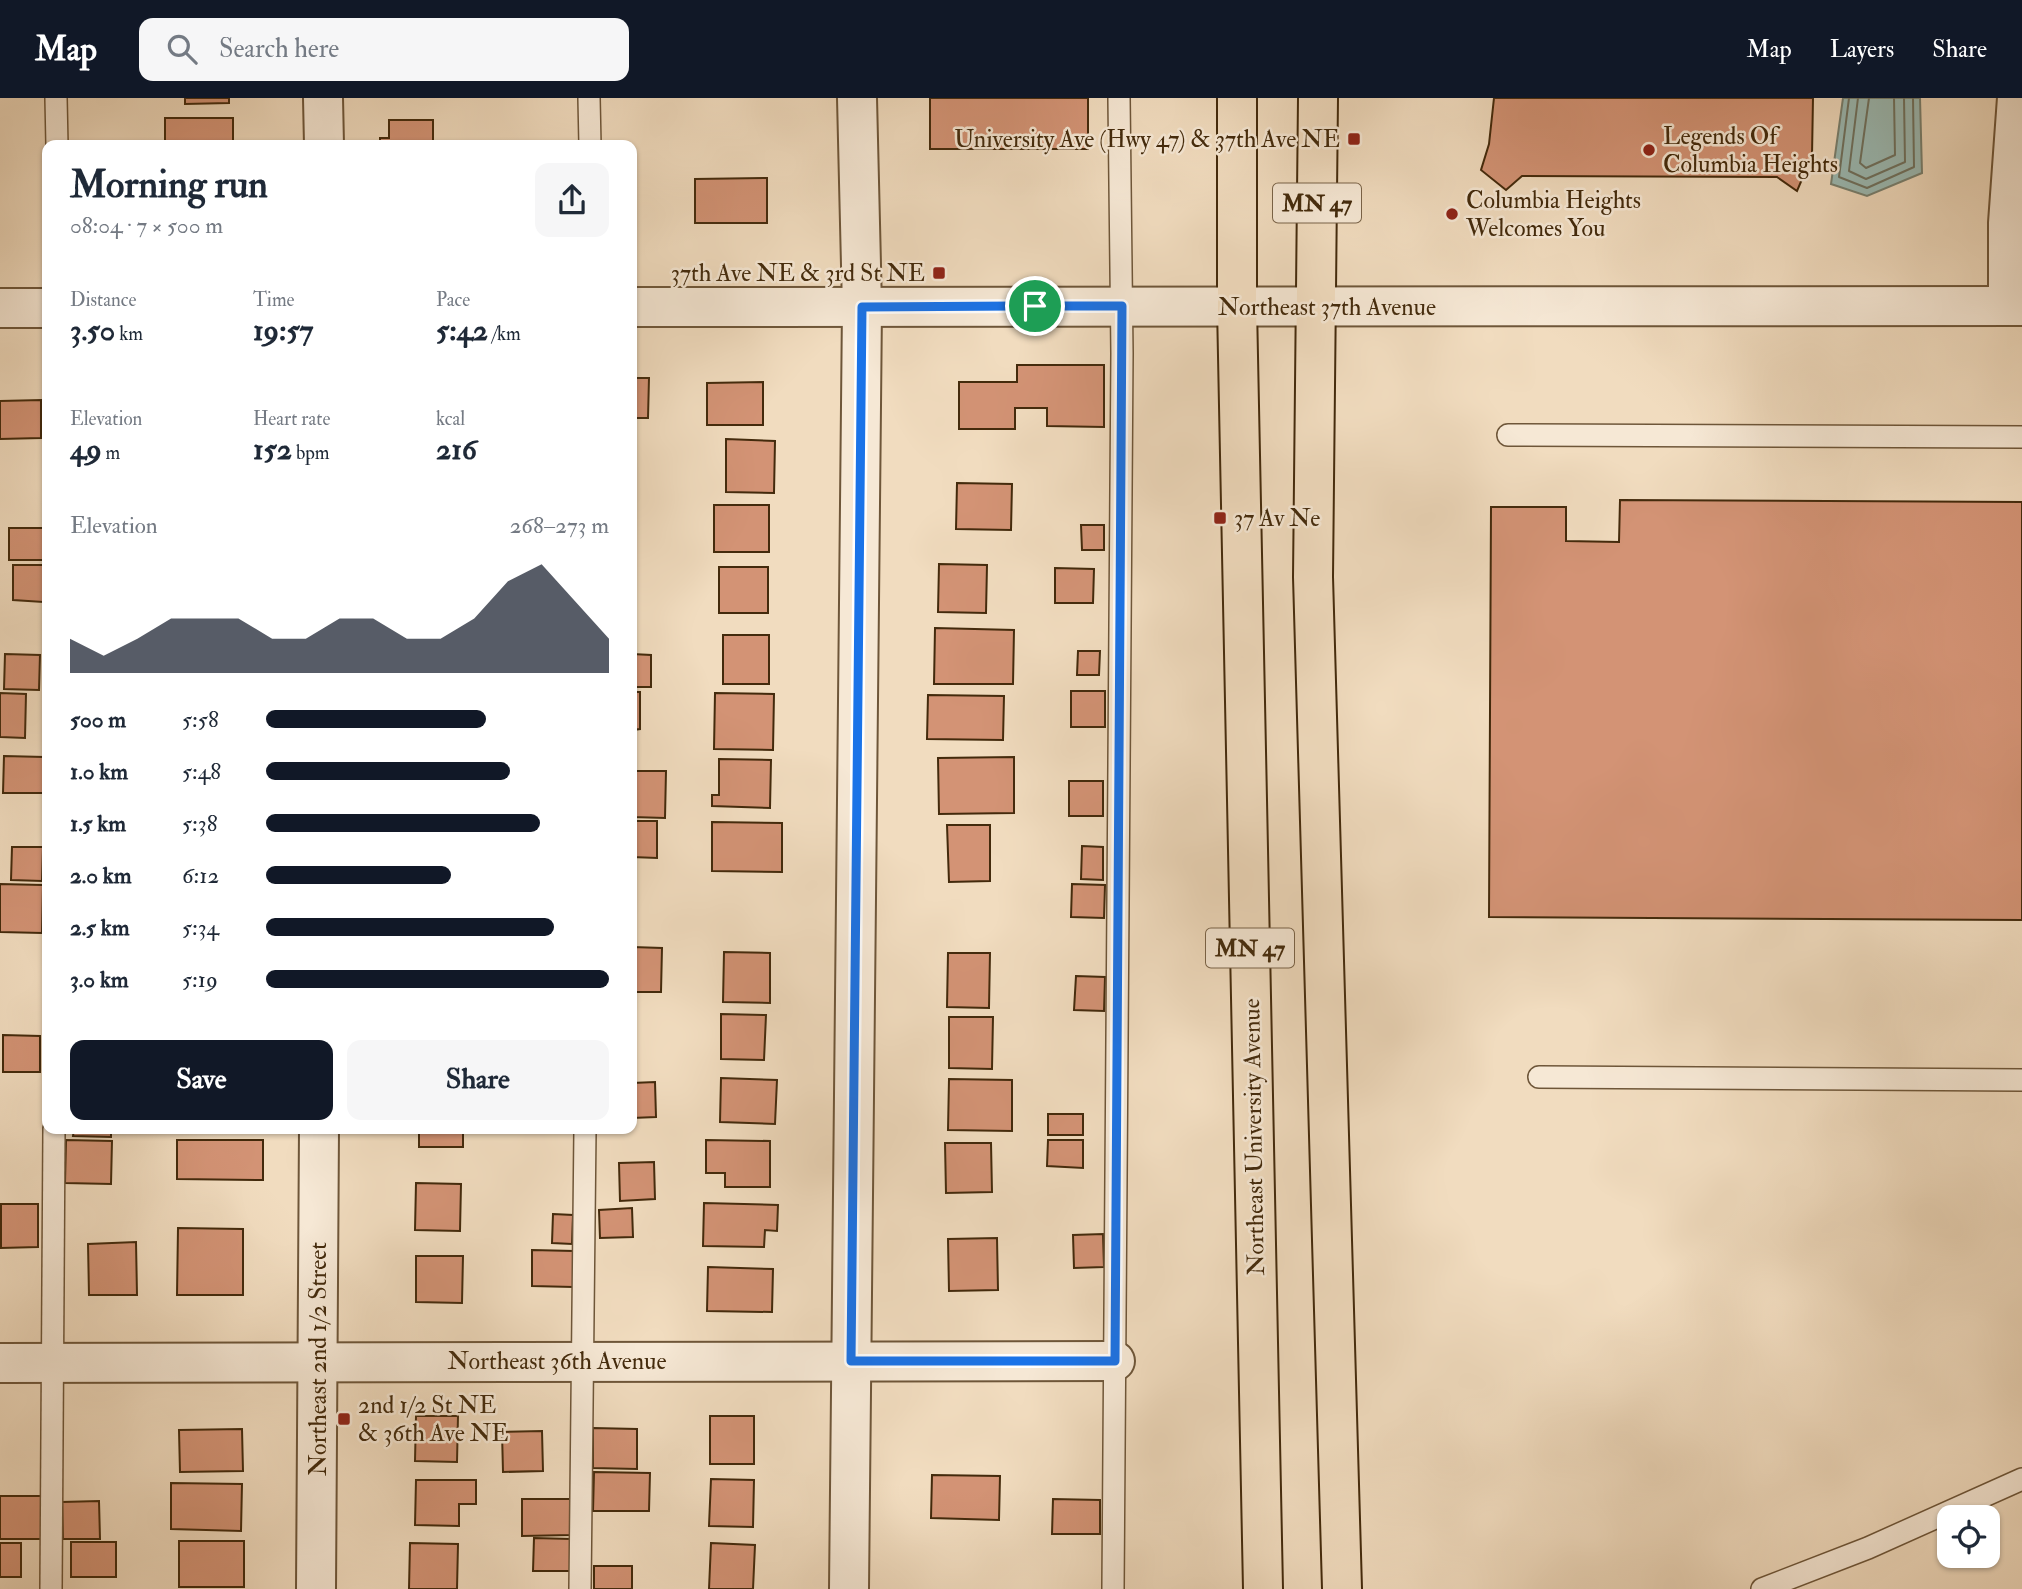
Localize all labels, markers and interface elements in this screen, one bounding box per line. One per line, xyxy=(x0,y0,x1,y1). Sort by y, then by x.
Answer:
search box xyxy=(139,18,629,81)
text: Map xyxy=(35,29,97,70)
icon: search xyxy=(163,30,201,68)
text: Search here xyxy=(219,33,339,65)
text: Map xyxy=(1747,34,1792,65)
text: Layers xyxy=(1830,34,1894,65)
text: Share xyxy=(1932,34,1987,65)
place label: Legends Of Columbia Heights xyxy=(1663,121,1838,180)
place label: University Ave (Hwy 47) & 37th Ave NE xyxy=(954,124,1340,155)
marker: University Ave (Hwy 47) & 37th Ave NE xyxy=(1346,131,1362,147)
marker: Legends Of Columbia Heights xyxy=(1641,142,1657,158)
text: Morning run xyxy=(70,161,268,209)
button: share xyxy=(535,163,609,237)
road number: MN 47 xyxy=(1273,184,1361,222)
place label: Columbia Heights Welcomes You xyxy=(1465,185,1641,244)
marker: Columbia Heights Welcomes You xyxy=(1444,206,1460,222)
text: 08:04 · 7 × 500 m xyxy=(70,211,223,240)
place label: 37th Ave NE & 3rd St NE xyxy=(671,258,925,289)
marker: 37th Ave NE & 3rd St NE xyxy=(931,265,947,281)
pin xyxy=(1005,276,1065,336)
icon: arrive xyxy=(1016,287,1054,325)
text: Distance xyxy=(70,288,136,312)
text: Time xyxy=(253,288,295,312)
text: Pace xyxy=(436,288,470,312)
street label: Northeast 37th Avenue xyxy=(1218,292,1436,323)
text: 3.50 xyxy=(70,312,115,349)
text: 19:57 xyxy=(253,312,313,349)
text: 5:42 xyxy=(436,312,488,349)
text: km xyxy=(115,322,143,346)
text: /km xyxy=(488,322,521,346)
text: Elevation xyxy=(70,407,142,431)
text: Heart rate xyxy=(253,407,330,431)
text: kcal xyxy=(436,407,465,431)
text: 49 xyxy=(70,431,102,468)
text: 152 xyxy=(253,431,292,468)
text: 216 xyxy=(436,431,477,468)
text: m xyxy=(102,441,120,465)
text: bpm xyxy=(292,441,330,465)
place label: 37 Av Ne xyxy=(1234,503,1320,534)
marker: 37 Av Ne xyxy=(1212,510,1228,526)
text: Elevation xyxy=(70,511,158,540)
text: 268–273 m xyxy=(510,511,609,540)
text: 500 m xyxy=(70,705,126,734)
text: 5:58 xyxy=(182,705,219,734)
text: 1.0 km xyxy=(70,757,128,786)
text: 5:48 xyxy=(182,757,221,786)
text: 1.5 km xyxy=(70,809,126,838)
text: 5:38 xyxy=(182,809,217,838)
text: 2.0 km xyxy=(70,861,132,890)
text: 6:12 xyxy=(182,861,219,890)
text: 2.5 km xyxy=(70,913,130,942)
text: 5:34 xyxy=(182,913,219,942)
road number: MN 47 xyxy=(1206,928,1294,968)
text: 3.0 km xyxy=(70,965,129,994)
text: 5:19 xyxy=(182,965,218,994)
street label: Northeast University Avenue xyxy=(1236,998,1272,1276)
button: Save xyxy=(70,1040,333,1120)
button: Share xyxy=(347,1040,609,1120)
street label: Northeast 2nd 1/2 Street xyxy=(303,1242,334,1476)
street label: Northeast 36th Avenue xyxy=(448,1346,666,1377)
place label: 2nd 1/2 St NE & 36th Ave NE xyxy=(358,1390,509,1449)
marker: 2nd 1/2 St NE & 36th Ave NE xyxy=(336,1411,352,1427)
map controls xyxy=(1937,1505,2000,1568)
button: locate xyxy=(1937,1505,2000,1568)

